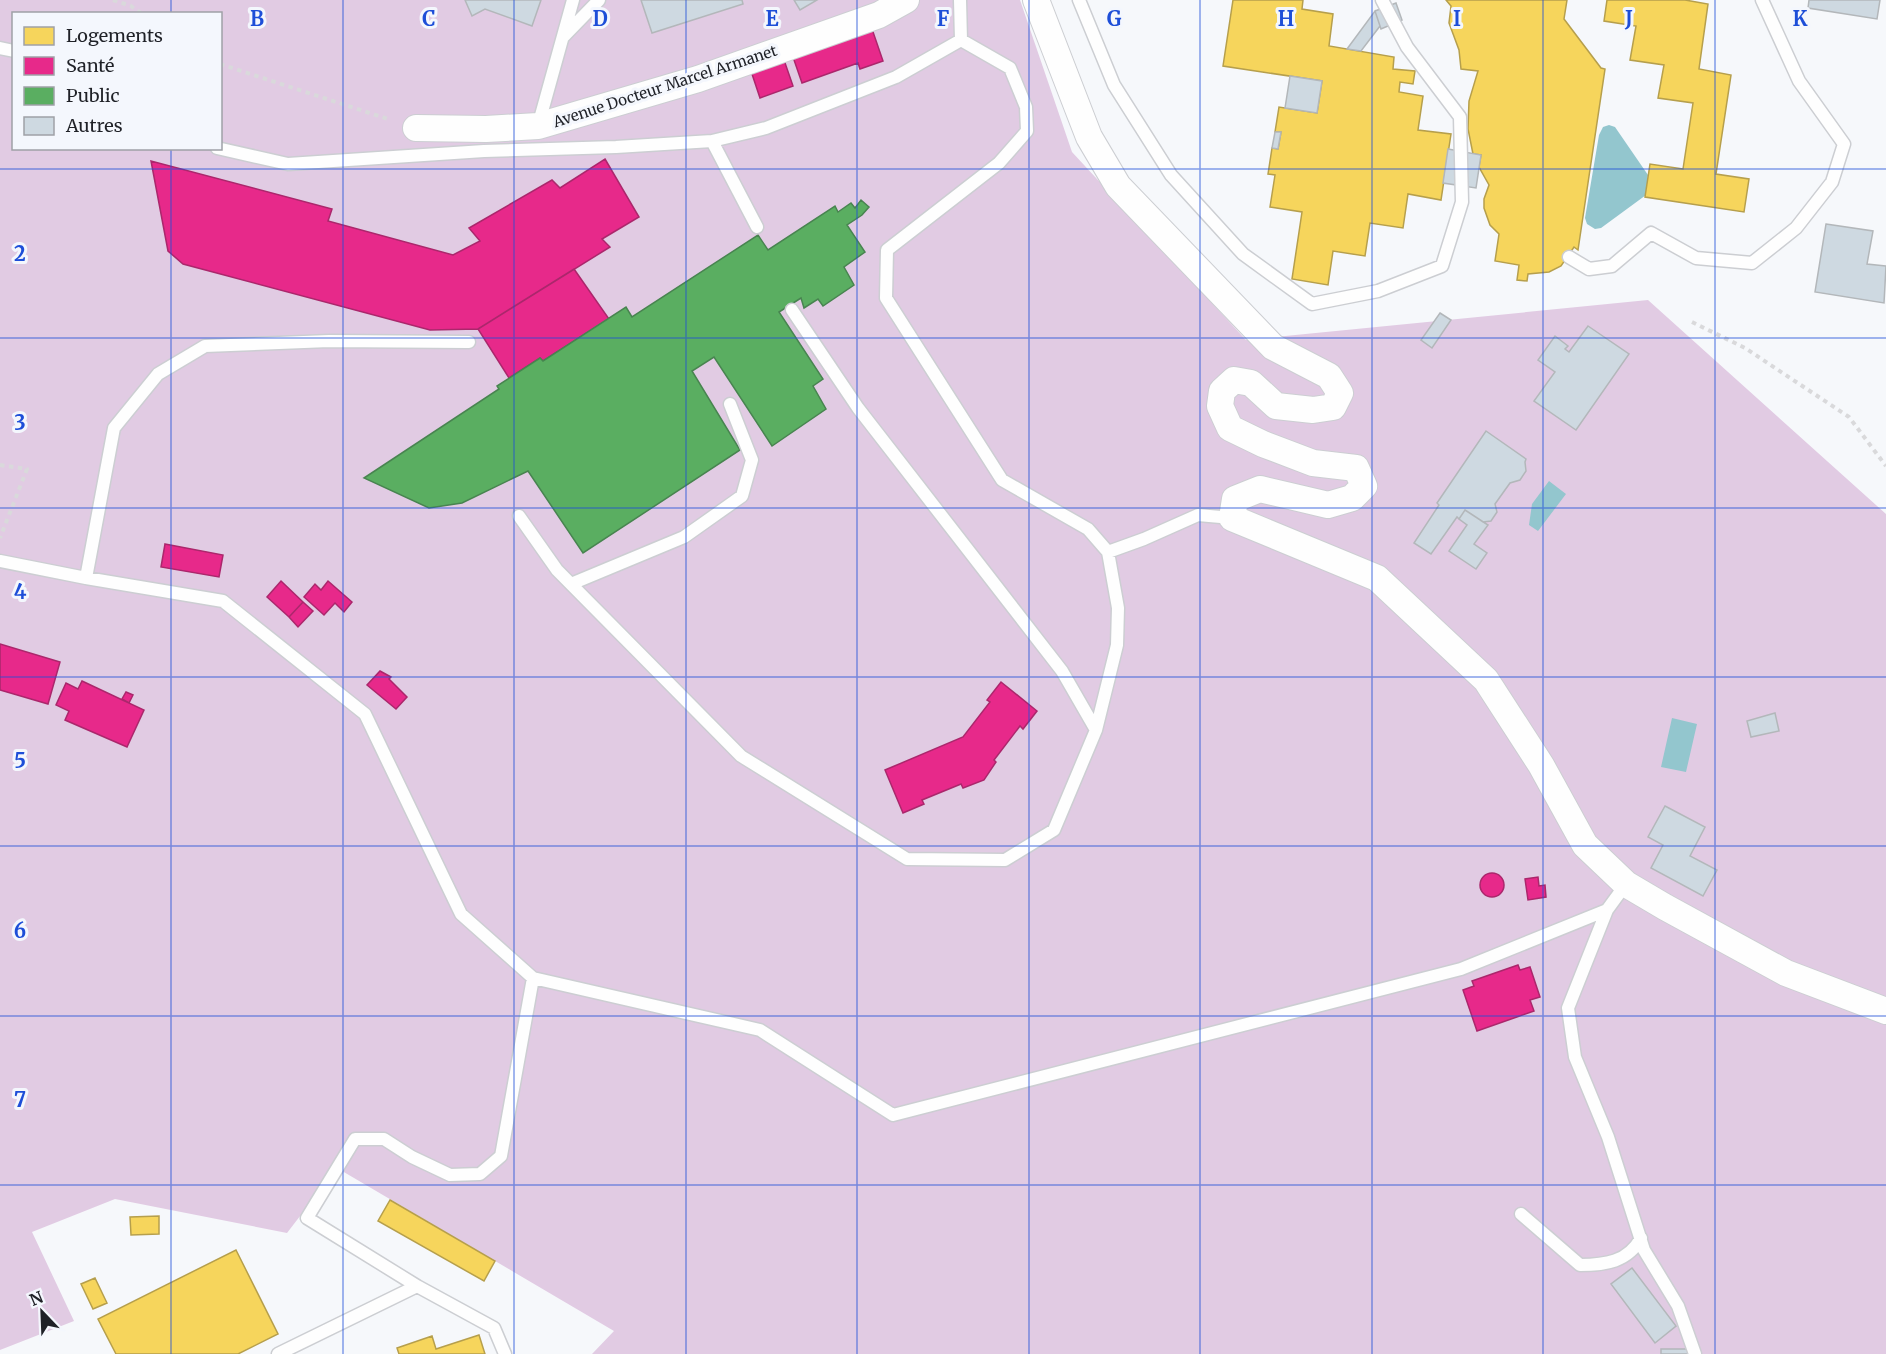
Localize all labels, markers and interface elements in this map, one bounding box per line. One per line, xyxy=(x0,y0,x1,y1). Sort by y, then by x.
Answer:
text: B xyxy=(250,6,264,31)
text: C xyxy=(422,6,436,31)
text: D xyxy=(592,6,608,31)
text: E xyxy=(765,6,779,31)
text: F xyxy=(937,6,950,31)
text: G xyxy=(1107,6,1122,31)
text: H xyxy=(1278,6,1294,31)
text: I xyxy=(1453,6,1461,31)
text: J xyxy=(1624,6,1633,31)
text: K xyxy=(1793,6,1808,31)
legend xyxy=(12,12,222,150)
text: Logements xyxy=(66,24,163,47)
street label: Avenue Docteur Marcel Armanet xyxy=(550,41,779,132)
text: Santé xyxy=(66,54,114,77)
text: Public xyxy=(66,84,120,107)
text: Autres xyxy=(65,114,123,137)
text: 2 xyxy=(14,241,26,266)
text: 3 xyxy=(14,410,26,435)
text: 4 xyxy=(14,579,27,604)
text: 5 xyxy=(14,748,26,773)
text: 6 xyxy=(14,918,26,943)
text: 7 xyxy=(14,1087,26,1112)
north arrow xyxy=(12,1282,72,1342)
text: N xyxy=(26,1286,46,1310)

